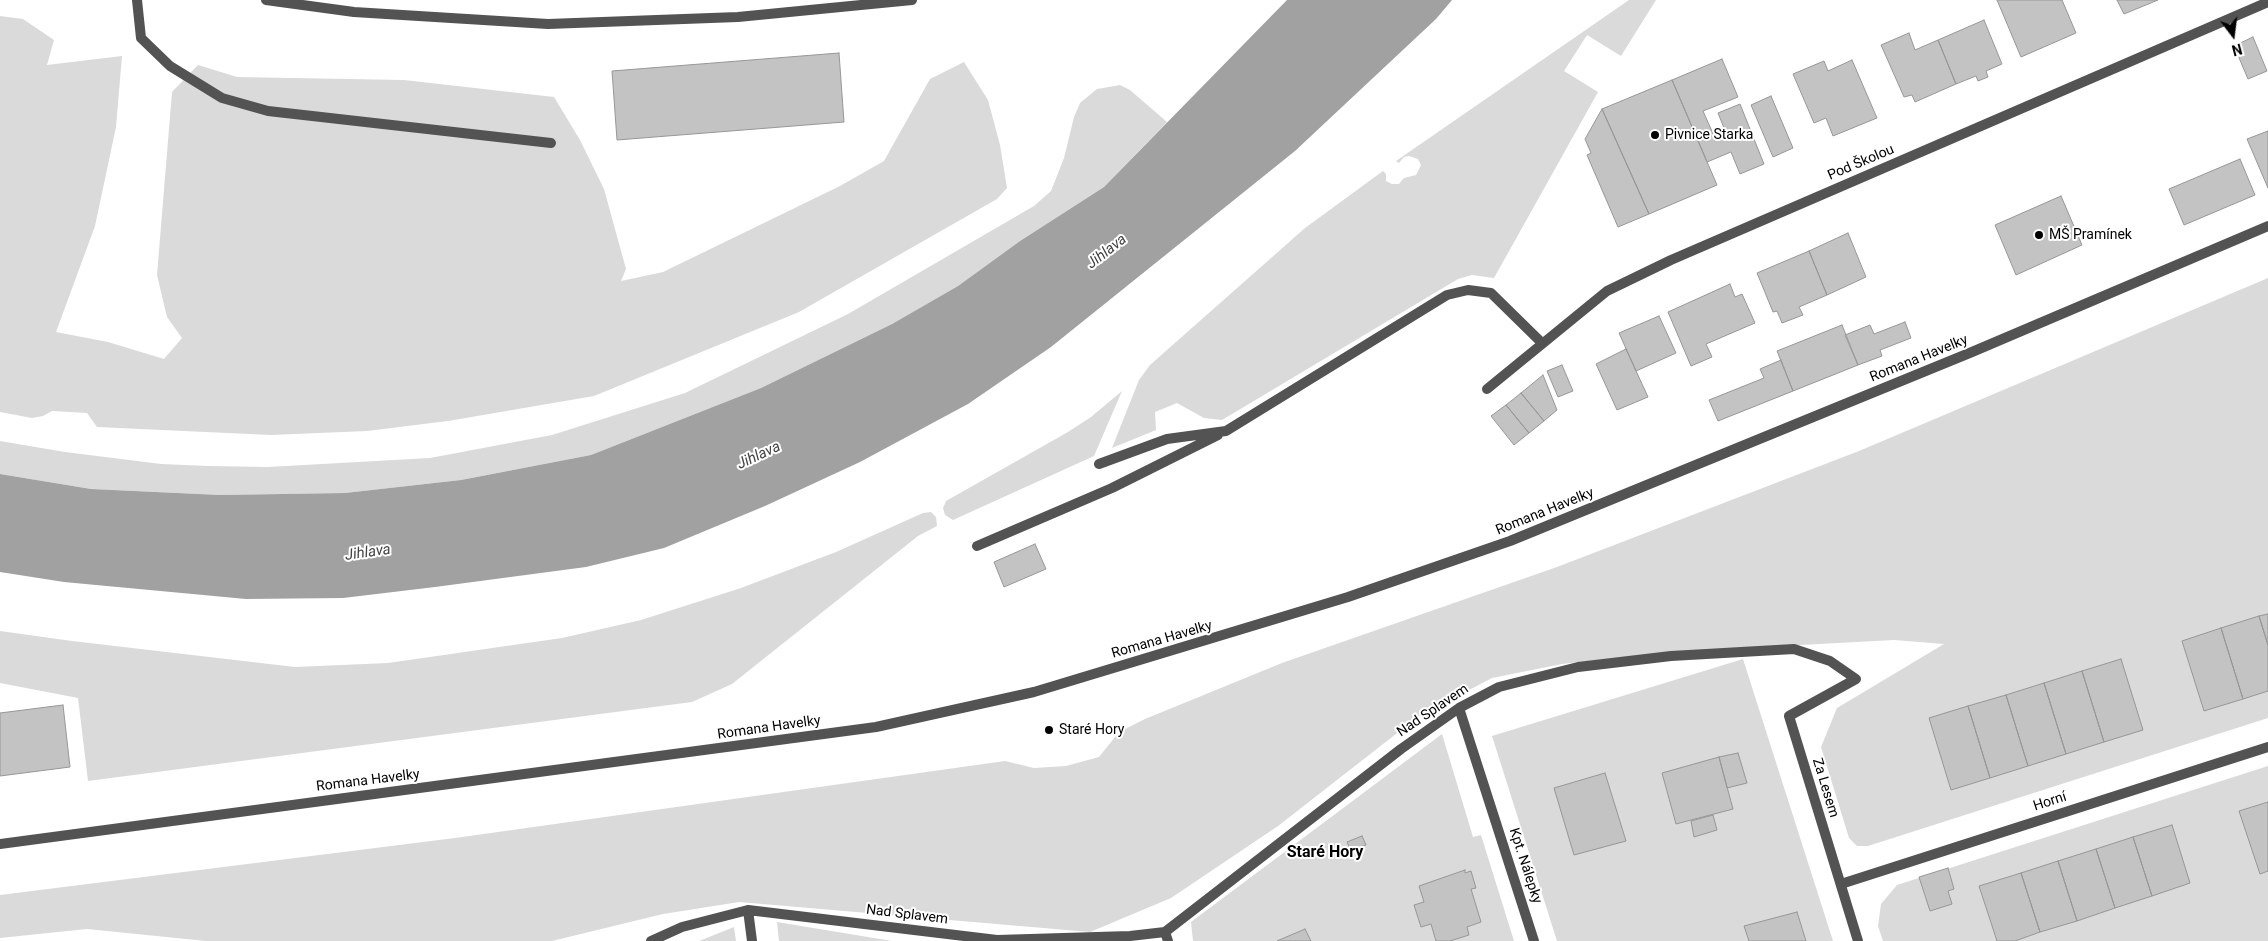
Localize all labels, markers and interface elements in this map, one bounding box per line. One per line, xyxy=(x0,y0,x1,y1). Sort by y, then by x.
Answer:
north arrow xyxy=(2208,10,2258,60)
text: N xyxy=(2230,40,2244,58)
place label: Pivnice Starka xyxy=(1665,127,1753,143)
marker: Pivnice Starka xyxy=(1649,129,1661,141)
street label: Pod Školou xyxy=(1825,141,1897,185)
place label: MŠ Pramínek xyxy=(2049,227,2132,243)
marker: MŠ Pramínek xyxy=(2033,229,2045,241)
water label: Jihlava xyxy=(1083,231,1131,273)
street label: Romana Havelky xyxy=(1868,332,1970,386)
water label: Jihlava xyxy=(734,438,784,474)
street label: Romana Havelky xyxy=(1494,485,1596,539)
water label: Jihlava xyxy=(344,541,392,565)
street label: Romana Havelky xyxy=(1110,618,1214,662)
street label: Nad Splavem xyxy=(1394,681,1472,741)
street label: Romana Havelky xyxy=(716,712,822,744)
place label: Staré Hory xyxy=(1059,722,1124,738)
marker: Staré Hory xyxy=(1043,724,1055,736)
street label: Za Lesem xyxy=(1808,756,1842,820)
street label: Romana Havelky xyxy=(315,766,421,796)
street label: Horní xyxy=(2031,789,2069,815)
street label: Kpt. Nálepky xyxy=(1505,826,1545,906)
district label: Staré Hory xyxy=(1287,843,1363,863)
street label: Nad Splavem xyxy=(865,902,949,928)

